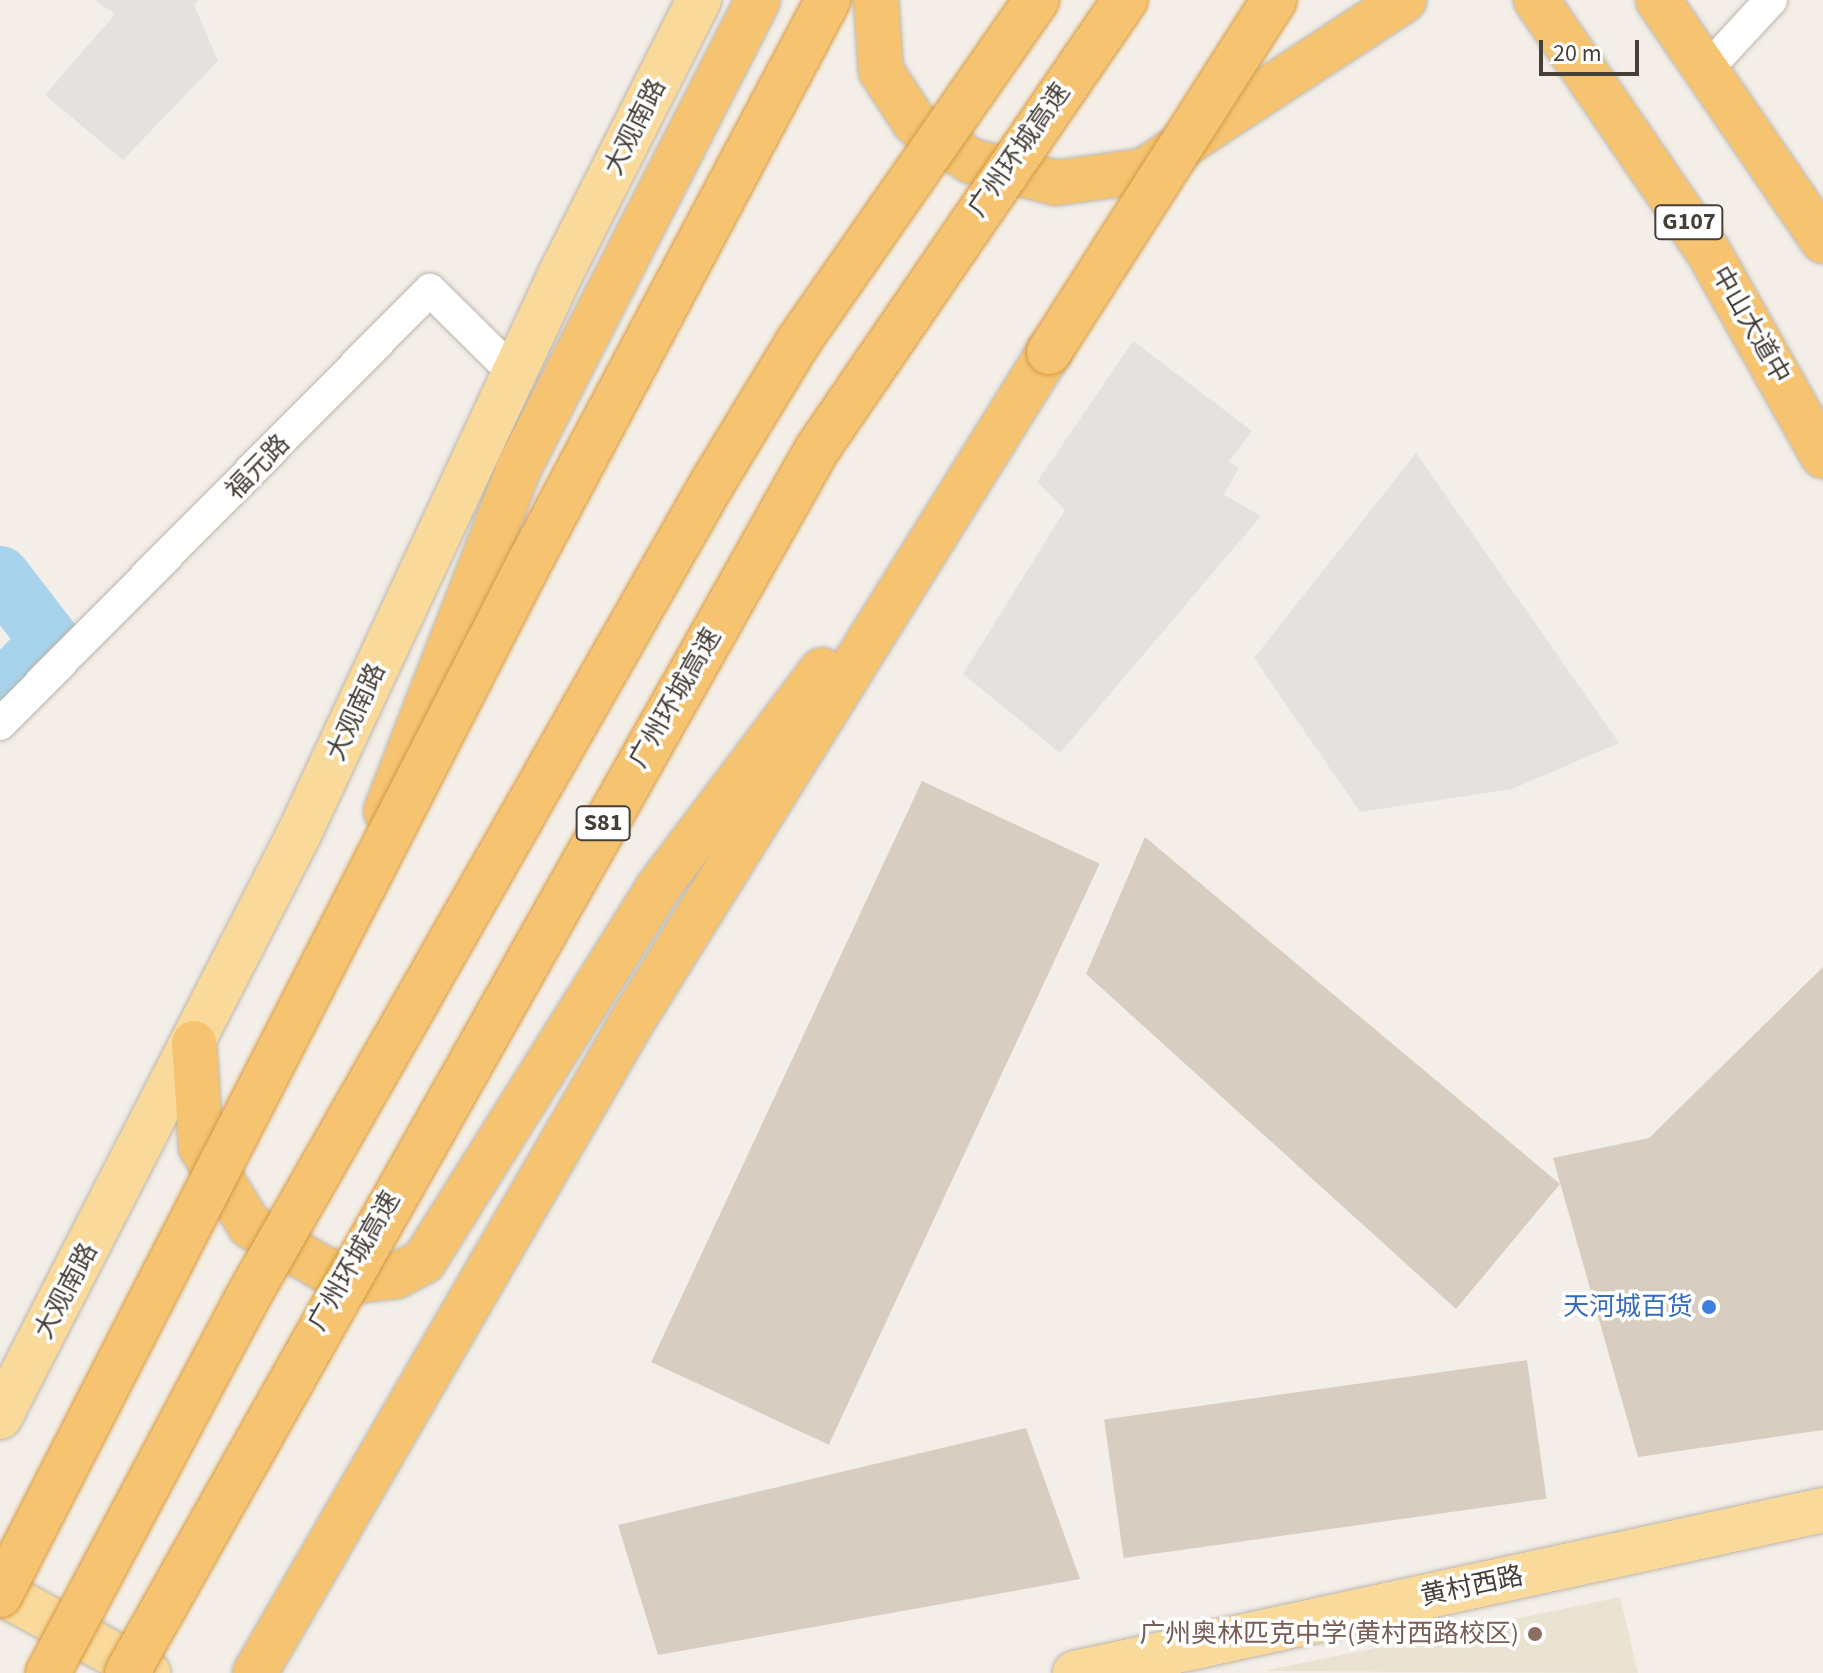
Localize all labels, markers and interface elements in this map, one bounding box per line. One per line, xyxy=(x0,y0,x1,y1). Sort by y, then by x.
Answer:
scale bar xyxy=(1543,24,1643,74)
text: 20 m xyxy=(1553,36,1602,71)
street label: 大观南路 xyxy=(597,74,673,180)
street label: 广州环城高速 xyxy=(961,77,1077,223)
road number: G107 xyxy=(1653,202,1725,242)
street label: 中山大道中 xyxy=(1705,261,1797,389)
street label: 福元路 xyxy=(220,428,296,506)
street label: 广州环城高速 xyxy=(622,623,728,773)
street label: 大观南路 xyxy=(320,658,392,766)
road number: S81 xyxy=(575,803,631,843)
street label: 广州环城高速 xyxy=(301,1186,407,1336)
street label: 大观南路 xyxy=(28,1238,104,1344)
place label: 天河城百货 xyxy=(1563,1291,1693,1323)
marker: 天河城百货 xyxy=(1700,1298,1718,1316)
street label: 黄村西路 xyxy=(1418,1560,1526,1612)
place label: 广州奥林匹克中学(黄村西路校区) xyxy=(1139,1618,1519,1650)
marker: 广州奥林匹克中学(黄村西路校区) xyxy=(1526,1625,1544,1643)

